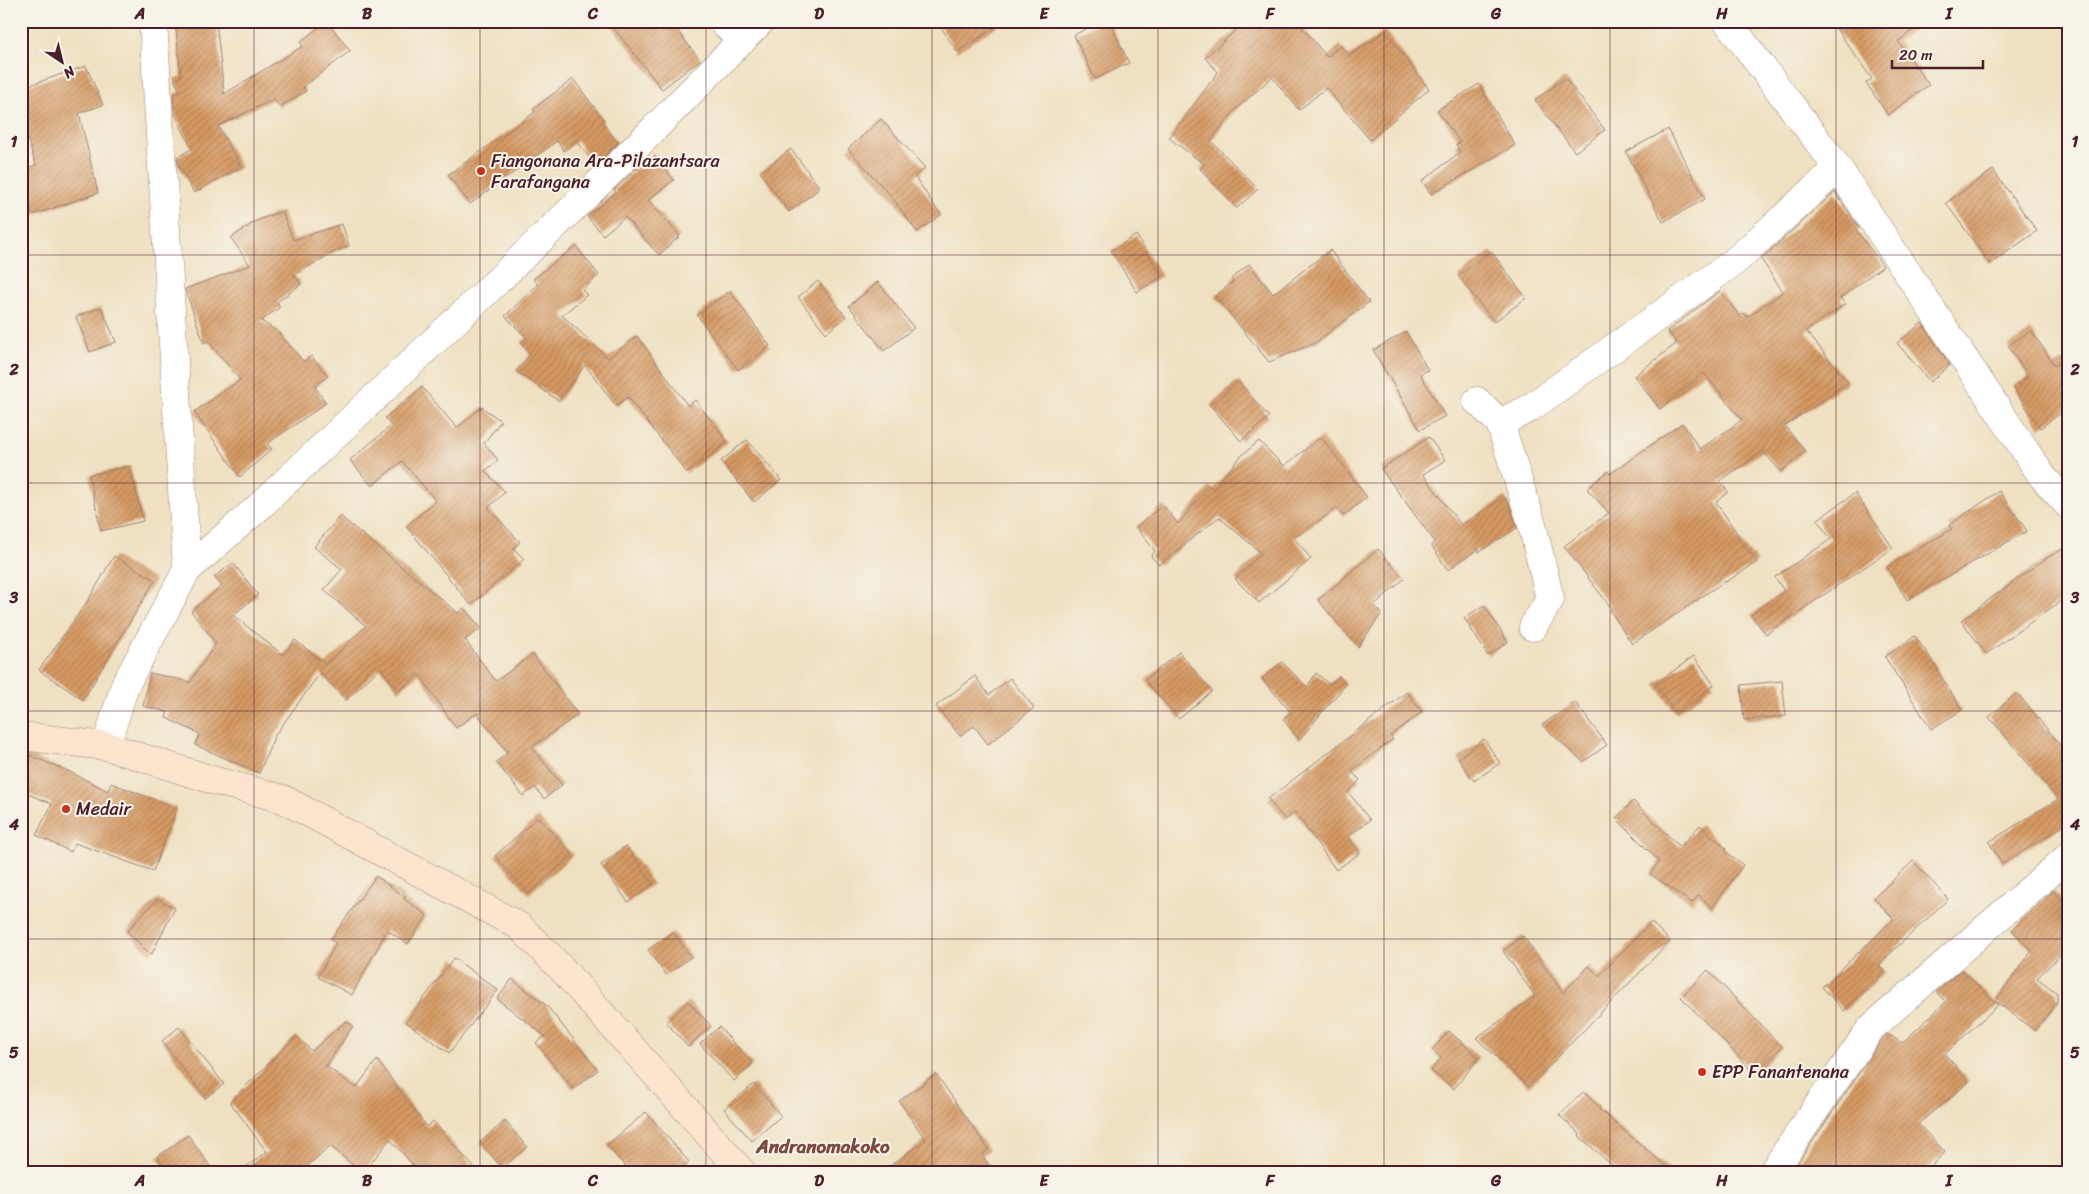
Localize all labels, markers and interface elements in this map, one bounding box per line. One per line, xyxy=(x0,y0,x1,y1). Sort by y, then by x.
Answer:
text: A xyxy=(134,0,145,28)
text: B xyxy=(362,0,373,28)
text: C xyxy=(587,0,599,28)
text: D xyxy=(814,0,824,28)
text: E xyxy=(1040,0,1050,28)
text: F xyxy=(1265,0,1276,28)
text: G xyxy=(1490,0,1502,28)
text: H xyxy=(1715,0,1728,28)
text: I xyxy=(1945,0,1954,28)
north arrow xyxy=(38,38,88,88)
scale bar xyxy=(1892,38,1983,70)
text: 20 m xyxy=(1899,42,1933,68)
text: N xyxy=(58,59,81,85)
text: 1 xyxy=(11,127,18,156)
text: 1 xyxy=(2072,127,2079,156)
place label: Fiangonana Ara-Pilazantsara Farafangana xyxy=(491,145,721,198)
marker: Fiangonana Ara-Pilazantsara Farafangana xyxy=(475,165,487,177)
text: 2 xyxy=(8,355,19,384)
text: 2 xyxy=(2069,355,2080,384)
text: 3 xyxy=(9,583,19,612)
text: 3 xyxy=(2070,583,2080,612)
place label: Medair xyxy=(76,793,132,825)
marker: Medair xyxy=(60,803,72,815)
text: 4 xyxy=(8,810,19,839)
text: 4 xyxy=(2069,810,2080,839)
text: 5 xyxy=(9,1038,19,1067)
text: 5 xyxy=(2070,1038,2080,1067)
place label: EPP Fanantenana xyxy=(1712,1056,1850,1088)
marker: EPP Fanantenana xyxy=(1696,1066,1708,1078)
district label: Andranomakoko xyxy=(755,1130,890,1163)
text: A xyxy=(134,1166,145,1194)
text: B xyxy=(362,1166,373,1194)
text: C xyxy=(587,1166,599,1194)
text: D xyxy=(814,1166,824,1194)
text: E xyxy=(1040,1166,1050,1194)
text: F xyxy=(1265,1166,1276,1194)
text: G xyxy=(1490,1166,1502,1194)
text: H xyxy=(1715,1166,1728,1194)
text: I xyxy=(1945,1166,1954,1194)

